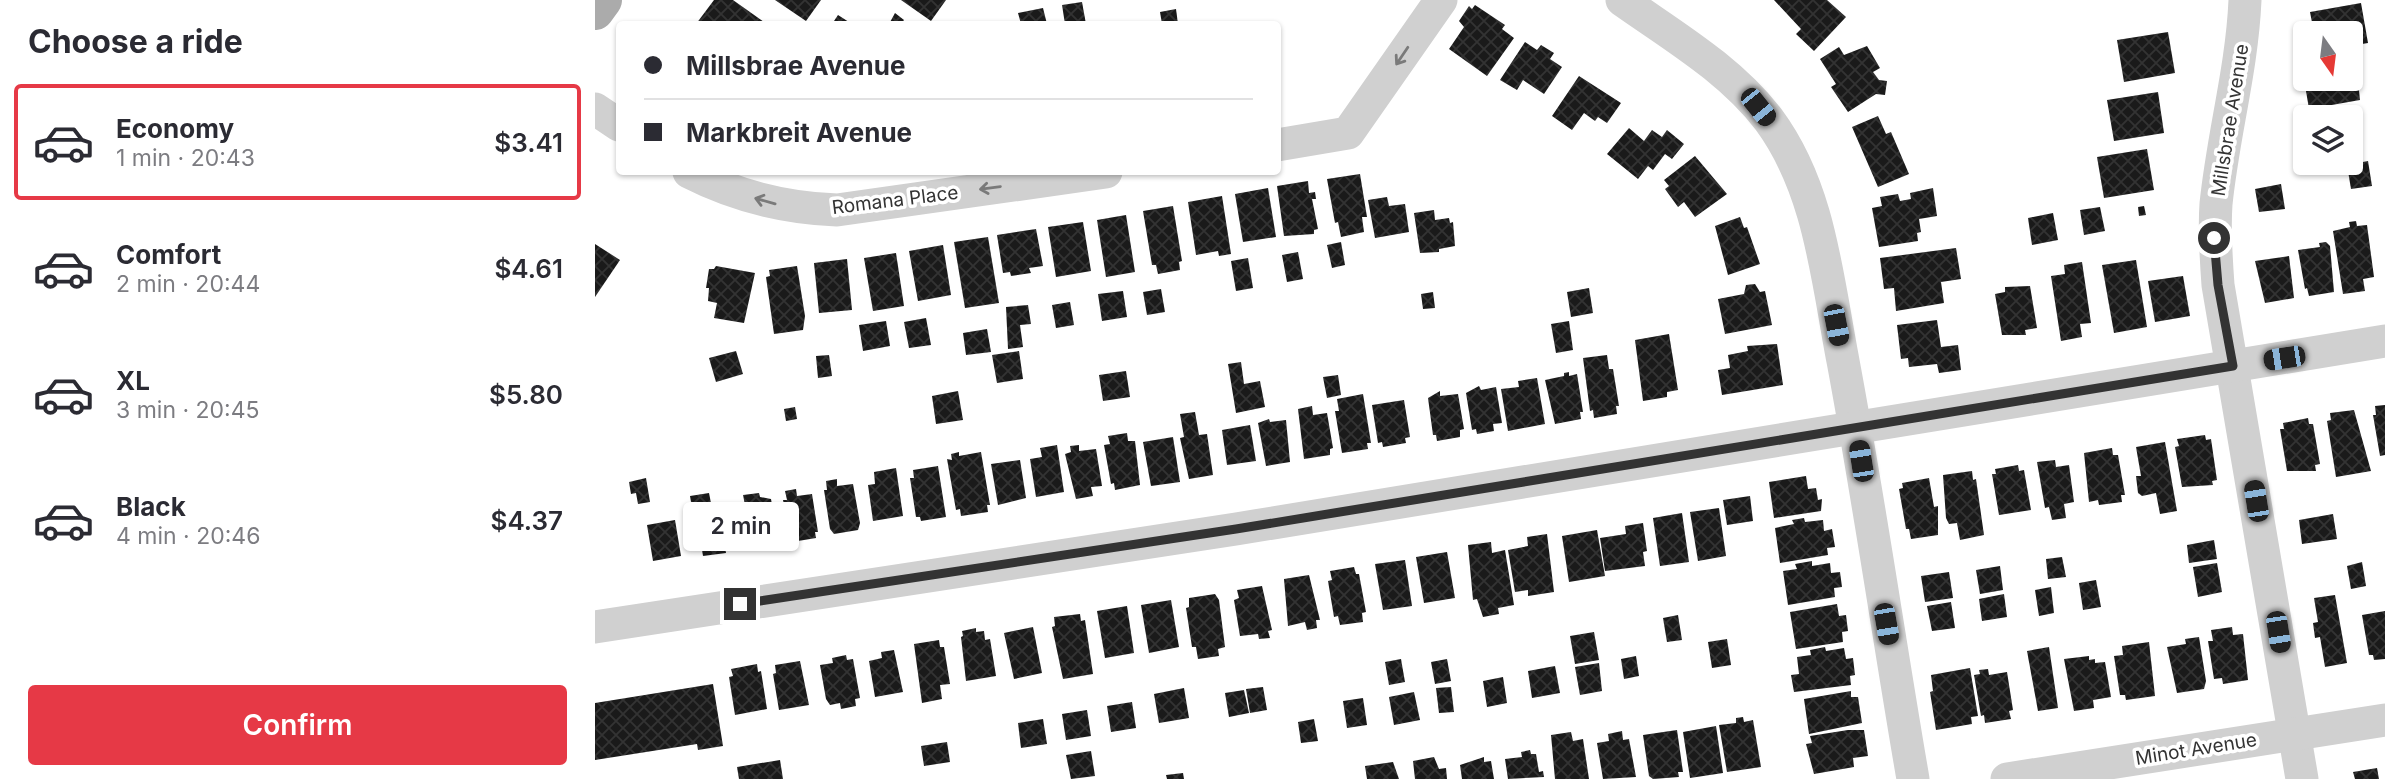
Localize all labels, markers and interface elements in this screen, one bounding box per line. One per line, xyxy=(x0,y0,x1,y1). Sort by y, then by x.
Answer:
north arrow xyxy=(2293,21,2363,91)
map controls xyxy=(2293,21,2363,175)
text: Choose a ride xyxy=(28,22,243,61)
street label: Millsbrae Avenue xyxy=(2207,42,2253,198)
one-way arrow xyxy=(1395,46,1409,65)
text: Millsbrae Avenue xyxy=(686,50,905,81)
car xyxy=(1737,84,1780,130)
button: layers xyxy=(2293,105,2363,175)
icon: car xyxy=(32,111,95,174)
text: Economy xyxy=(116,113,234,144)
text: Markbreit Avenue xyxy=(686,117,912,148)
text: $3.41 xyxy=(494,127,563,158)
text: 1 min · 20:43 xyxy=(116,144,255,172)
street label: Romana Place xyxy=(830,181,960,219)
one-way arrow xyxy=(979,182,1002,195)
one-way arrow xyxy=(754,194,777,207)
route start xyxy=(2198,222,2230,254)
icon: car xyxy=(32,237,95,300)
text: Comfort xyxy=(116,239,221,270)
text: $4.61 xyxy=(494,253,563,284)
text: 2 min · 20:44 xyxy=(116,270,260,298)
car xyxy=(1822,302,1851,348)
car xyxy=(2262,344,2307,372)
icon: car xyxy=(32,363,95,426)
text: XL xyxy=(116,365,150,396)
text: $5.80 xyxy=(489,379,563,410)
text: 3 min · 20:45 xyxy=(116,396,260,424)
car xyxy=(1848,439,1875,483)
car xyxy=(2243,479,2270,523)
icon: car xyxy=(32,489,95,552)
text: Black xyxy=(116,491,186,522)
callout: 2 min xyxy=(682,503,798,552)
text: $4.37 xyxy=(490,505,563,536)
text: 2 min xyxy=(711,512,771,540)
text: 4 min · 20:46 xyxy=(116,522,260,550)
route end xyxy=(724,588,756,620)
car xyxy=(1873,601,1900,647)
car xyxy=(2265,610,2292,654)
button: Confirm xyxy=(28,685,567,765)
street label: Minot Avenue xyxy=(2134,728,2258,770)

